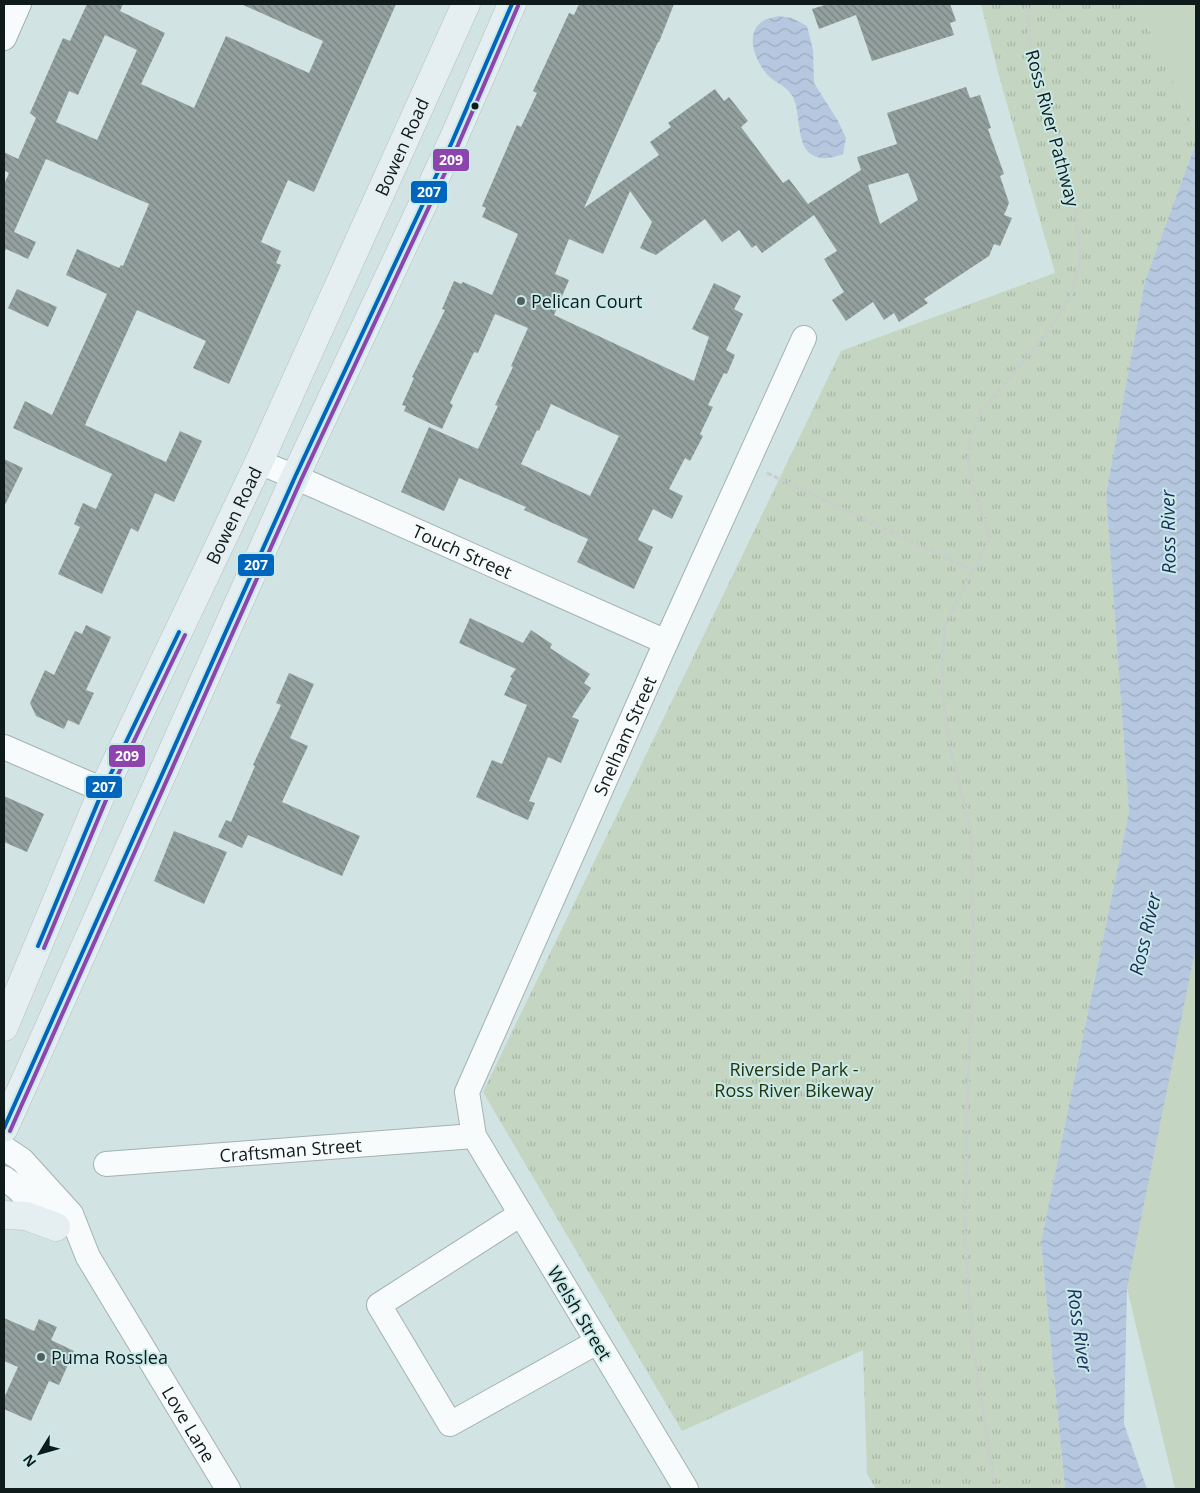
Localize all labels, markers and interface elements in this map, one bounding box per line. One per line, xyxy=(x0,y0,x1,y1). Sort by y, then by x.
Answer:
street label: Ross River Pathway xyxy=(1020,47,1086,210)
street label: Bowen Road xyxy=(369,94,434,200)
unlabelled marker xyxy=(470,101,480,111)
line badge: 209 xyxy=(432,148,470,172)
text: 209 xyxy=(439,150,463,169)
line badge: 207 xyxy=(410,180,448,204)
text: 207 xyxy=(417,182,441,201)
place label: Pelican Court xyxy=(531,289,642,313)
marker: Pelican Court xyxy=(515,295,527,307)
street label: Bowen Road xyxy=(200,463,267,568)
water label: Ross River xyxy=(1154,488,1182,574)
street label: Touch Street xyxy=(409,519,516,584)
line badge: 207 xyxy=(237,553,275,577)
text: 207 xyxy=(244,555,268,574)
street label: Snelham Street xyxy=(588,672,662,799)
line badge: 209 xyxy=(108,744,146,768)
text: 209 xyxy=(115,746,139,765)
line badge: 207 xyxy=(85,775,123,799)
text: 207 xyxy=(92,777,116,796)
water label: Ross River xyxy=(1123,889,1167,978)
park label: Riverside Park - Ross River Bikeway xyxy=(714,1057,875,1102)
street label: Craftsman Street xyxy=(219,1133,362,1167)
street label: Welsh Street xyxy=(542,1261,618,1365)
water label: Ross River xyxy=(1061,1286,1099,1375)
place label: Puma Rosslea xyxy=(51,1345,168,1369)
marker: Puma Rosslea xyxy=(35,1351,47,1363)
street label: Love Lane xyxy=(157,1382,221,1467)
north arrow xyxy=(15,1428,65,1478)
text: N xyxy=(18,1451,40,1471)

